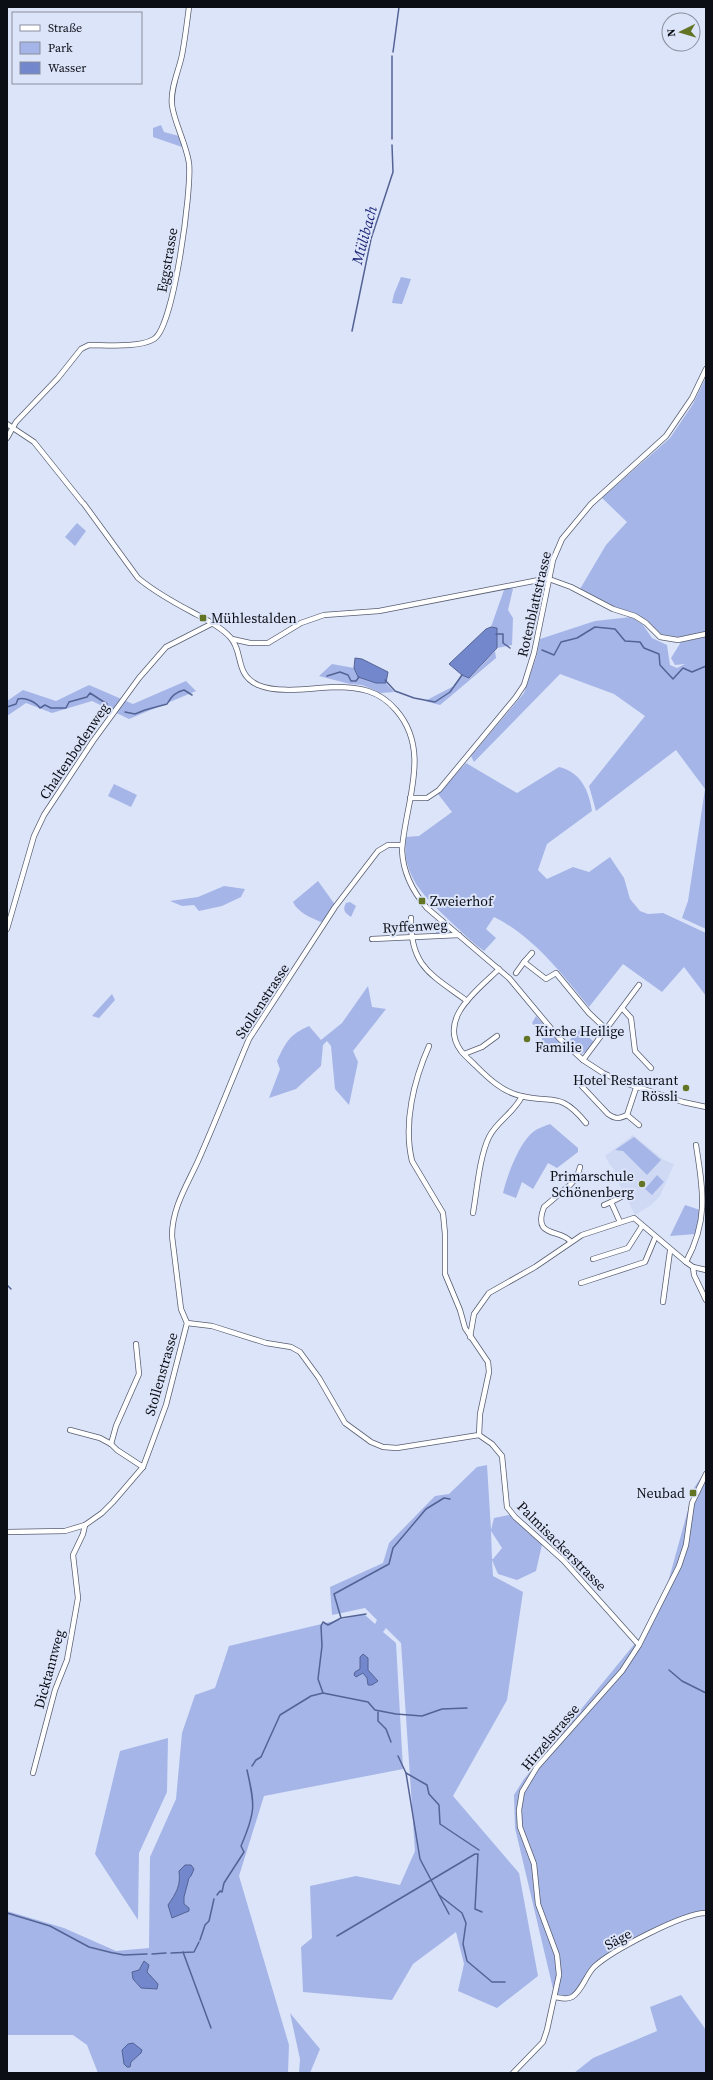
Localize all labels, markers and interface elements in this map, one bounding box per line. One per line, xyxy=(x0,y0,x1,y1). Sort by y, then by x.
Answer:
legend xyxy=(12,12,142,84)
north arrow xyxy=(661,12,701,52)
text: Straße xyxy=(48,20,82,36)
text: N xyxy=(664,28,679,37)
text: Park xyxy=(48,40,73,56)
text: Wasser xyxy=(48,60,86,76)
water label: Mülibach xyxy=(346,204,382,267)
street label: Eggstrasse xyxy=(151,226,183,294)
street label: Rotenblattstrasse xyxy=(512,549,556,659)
place label: Mühlestalden xyxy=(211,608,297,628)
marker: Mühlestalden xyxy=(198,613,208,623)
street label: Chaltenbodenweg xyxy=(34,699,114,803)
place label: Zweierhof xyxy=(430,891,494,911)
marker: Zweierhof xyxy=(417,896,427,906)
street label: Ryffenweg xyxy=(382,914,448,938)
street label: Stollenstrasse xyxy=(230,960,294,1042)
place label: Kirche Heilige Familie xyxy=(535,1021,624,1057)
marker: Kirche Heilige Familie xyxy=(522,1034,532,1044)
place label: Hotel Restaurant Rössli xyxy=(573,1070,678,1106)
marker: Hotel Restaurant Rössli xyxy=(681,1083,691,1093)
place label: Primarschule Schönenberg xyxy=(550,1166,634,1202)
marker: Primarschule Schönenberg xyxy=(637,1179,647,1189)
street label: Stollenstrasse xyxy=(140,1330,182,1418)
place label: Neubad xyxy=(636,1483,685,1503)
marker: Neubad xyxy=(688,1488,698,1498)
street label: Palmisackerstrasse xyxy=(513,1497,611,1595)
street label: Dicktannweg xyxy=(29,1627,69,1711)
street label: Hirzelstrasse xyxy=(516,1699,584,1775)
street label: Säge xyxy=(601,1923,635,1955)

